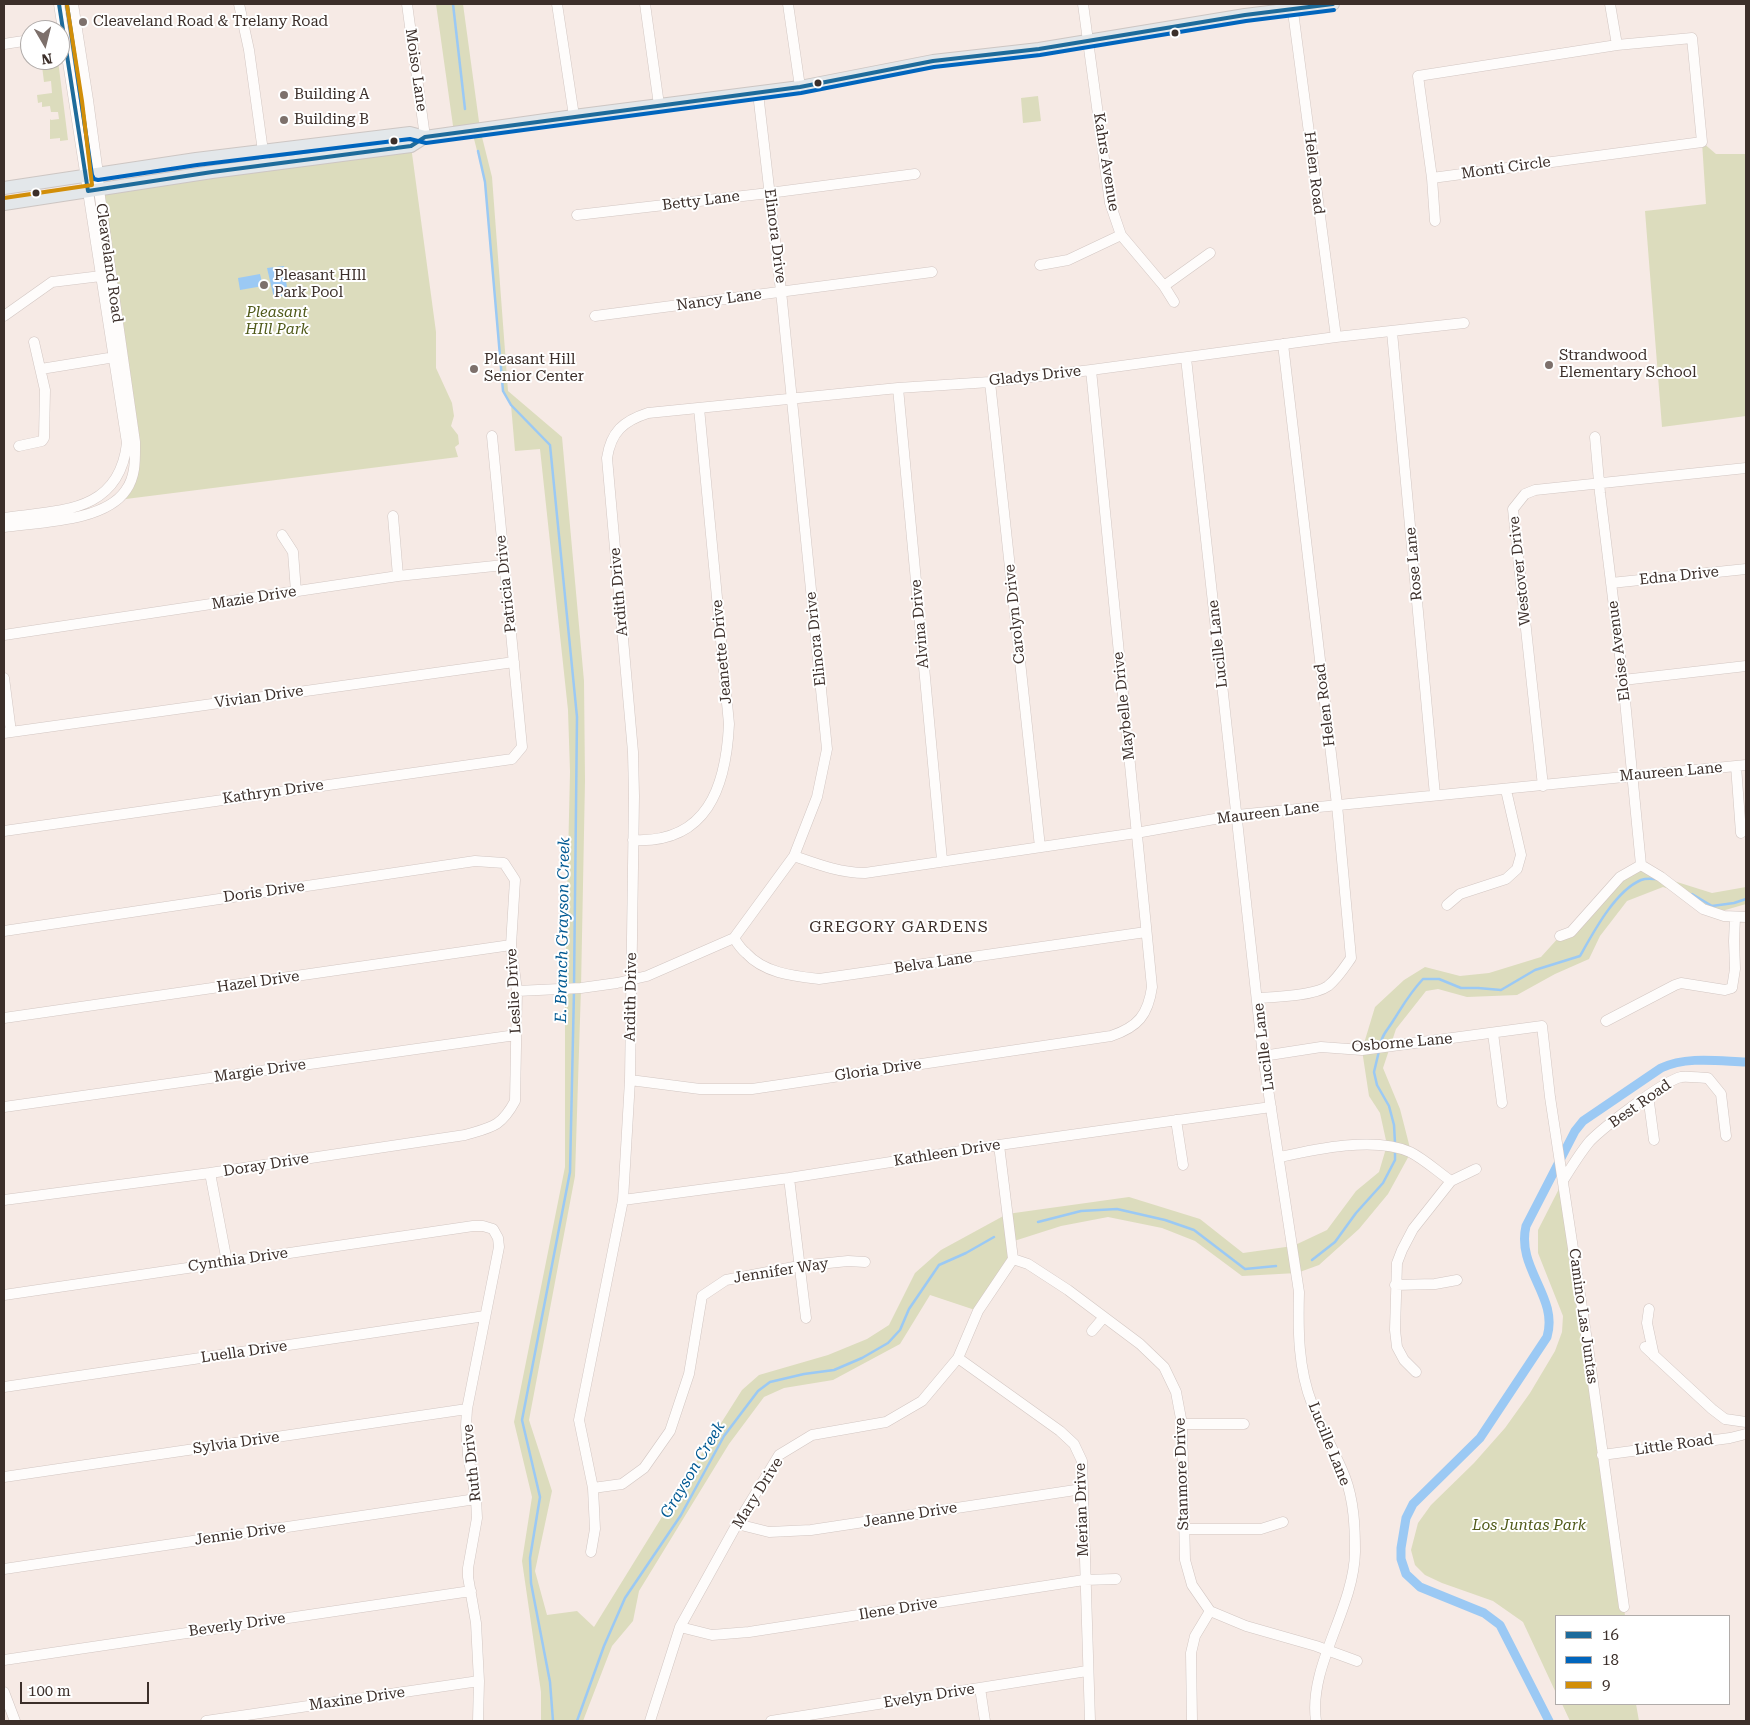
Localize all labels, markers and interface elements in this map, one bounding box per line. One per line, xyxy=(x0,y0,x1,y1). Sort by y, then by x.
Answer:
place label: Cleaveland Road & Trelany Road xyxy=(93,13,328,31)
marker: Cleaveland Road & Trelany Road xyxy=(77,16,89,28)
north arrow xyxy=(20,20,70,70)
street label: Moiso Lane xyxy=(401,27,431,113)
unlabelled marker xyxy=(1170,28,1180,38)
text: N xyxy=(40,50,53,68)
unlabelled marker xyxy=(813,78,823,88)
place label: Building A xyxy=(294,86,370,104)
marker: Building A xyxy=(278,89,290,101)
place label: Building B xyxy=(294,111,369,129)
street label: Kahrs Avenue xyxy=(1089,112,1123,212)
marker: Building B xyxy=(278,114,290,126)
street label: Helen Road xyxy=(1300,130,1328,216)
unlabelled marker xyxy=(389,136,399,146)
street label: Monti Circle xyxy=(1460,153,1552,183)
street label: Betty Lane xyxy=(661,187,741,215)
unlabelled marker xyxy=(31,188,41,198)
street label: Elinora Drive xyxy=(760,188,790,284)
street label: Cleaveland Road xyxy=(92,202,126,324)
place label: Pleasant HIll Park Pool xyxy=(274,267,366,302)
marker: Pleasant HIll Park Pool xyxy=(258,279,270,291)
street label: Nancy Lane xyxy=(675,285,763,315)
park label: Pleasant HIll Park xyxy=(245,304,309,339)
place label: Strandwood Elementary School xyxy=(1559,347,1697,382)
place label: Pleasant Hill Senior Center xyxy=(484,351,584,386)
marker: Strandwood Elementary School xyxy=(1543,359,1555,371)
street label: Gladys Drive xyxy=(988,362,1082,390)
marker: Pleasant Hill Senior Center xyxy=(468,363,480,375)
street label: Westover Drive xyxy=(1505,515,1535,627)
street label: Rose Lane xyxy=(1402,526,1426,602)
street label: Patricia Drive xyxy=(492,534,520,634)
street label: Ardith Drive xyxy=(606,547,632,637)
street label: Carolyn Drive xyxy=(1001,563,1029,665)
street label: Edna Drive xyxy=(1638,563,1720,589)
street label: Alvina Drive xyxy=(907,579,933,669)
street label: Mazie Drive xyxy=(210,582,298,614)
street label: Elinora Drive xyxy=(802,591,830,687)
street label: Jeanette Drive xyxy=(708,599,736,705)
street label: Lucille Lane xyxy=(1204,599,1232,689)
street label: Eloise Avenue xyxy=(1604,600,1634,702)
street label: Maybelle Drive xyxy=(1109,651,1139,761)
street label: Helen Road xyxy=(1311,662,1339,748)
street label: Vivian Drive xyxy=(213,682,305,712)
street label: Maureen Lane xyxy=(1619,759,1723,785)
street label: Kathryn Drive xyxy=(221,776,325,808)
street label: Maureen Lane xyxy=(1216,798,1320,828)
water label: E. Branch Grayson Creek xyxy=(552,837,574,1023)
street label: Doris Drive xyxy=(222,877,306,907)
district label: GREGORY GARDENS xyxy=(807,917,991,937)
street label: Leslie Drive xyxy=(503,948,525,1034)
street label: Belva Lane xyxy=(893,949,973,977)
street label: Ardith Drive xyxy=(621,952,641,1042)
street label: Hazel Drive xyxy=(216,967,300,997)
street label: Lucille Lane xyxy=(1250,1002,1278,1092)
street label: Osborne Lane xyxy=(1351,1030,1453,1056)
street label: Gloria Drive xyxy=(833,1055,923,1085)
street label: Margie Drive xyxy=(213,1056,307,1086)
street label: Best Road xyxy=(1605,1076,1675,1132)
street label: Kathleen Drive xyxy=(892,1136,1002,1170)
street label: Doray Drive xyxy=(222,1149,310,1181)
street label: Cynthia Drive xyxy=(187,1244,289,1276)
street label: Camino Las Juntas xyxy=(1565,1247,1601,1385)
street label: Jennifer Way xyxy=(732,1255,830,1287)
street label: Luella Drive xyxy=(200,1337,288,1367)
street label: Lucille Lane xyxy=(1304,1400,1354,1488)
street label: Stanmore Drive xyxy=(1171,1417,1193,1531)
water label: Grayson Creek xyxy=(657,1418,729,1522)
street label: Ruth Drive xyxy=(459,1423,485,1503)
street label: Sylvia Drive xyxy=(192,1428,280,1458)
street label: Little Road xyxy=(1634,1431,1714,1459)
street label: Mary Drive xyxy=(729,1454,787,1532)
street label: Merian Drive xyxy=(1071,1463,1093,1557)
street label: Jeanne Drive xyxy=(862,1499,958,1531)
park label: Los Juntas Park xyxy=(1472,1517,1586,1535)
street label: Jennie Drive xyxy=(193,1519,287,1549)
street label: Ilene Drive xyxy=(857,1594,939,1624)
street label: Beverly Drive xyxy=(188,1609,286,1641)
legend xyxy=(1555,1615,1730,1705)
text: 16 xyxy=(1602,1626,1619,1644)
text: 18 xyxy=(1602,1651,1619,1669)
scale bar xyxy=(22,1672,151,1704)
text: 9 xyxy=(1602,1676,1610,1694)
street label: Evelyn Drive xyxy=(882,1680,976,1712)
text: 100 m xyxy=(28,1682,71,1700)
street label: Maxine Drive xyxy=(308,1683,406,1715)

